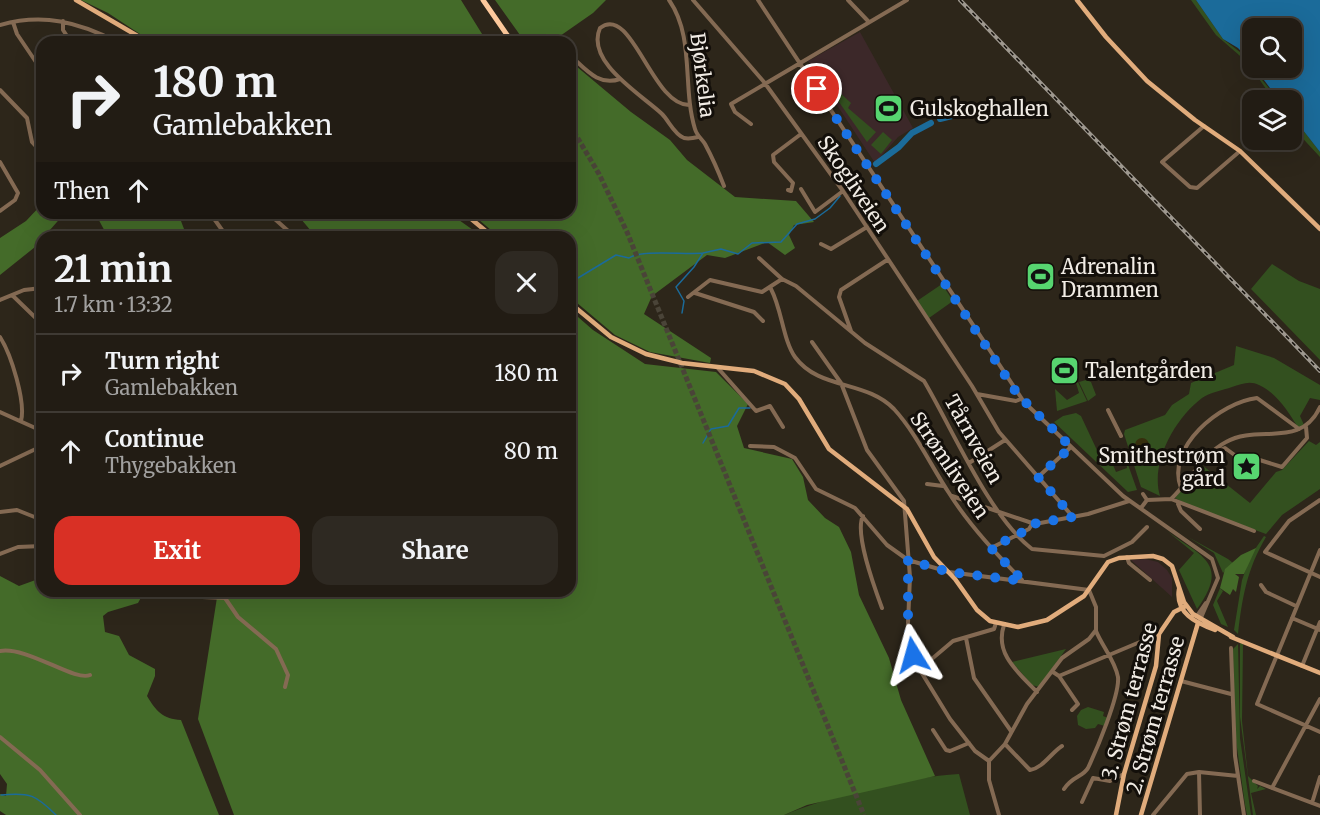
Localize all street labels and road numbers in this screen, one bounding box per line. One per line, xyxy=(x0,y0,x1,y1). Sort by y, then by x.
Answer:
street label: Bjørkelia xyxy=(685,31,721,119)
street label: Skogliveien xyxy=(812,131,896,237)
street label: Tårnveien xyxy=(939,390,1009,488)
street label: Strømliveien xyxy=(905,407,995,523)
street label: 3. Strøm terrasse xyxy=(1096,620,1162,782)
street label: 2. Strøm terrasse xyxy=(1121,633,1189,797)

